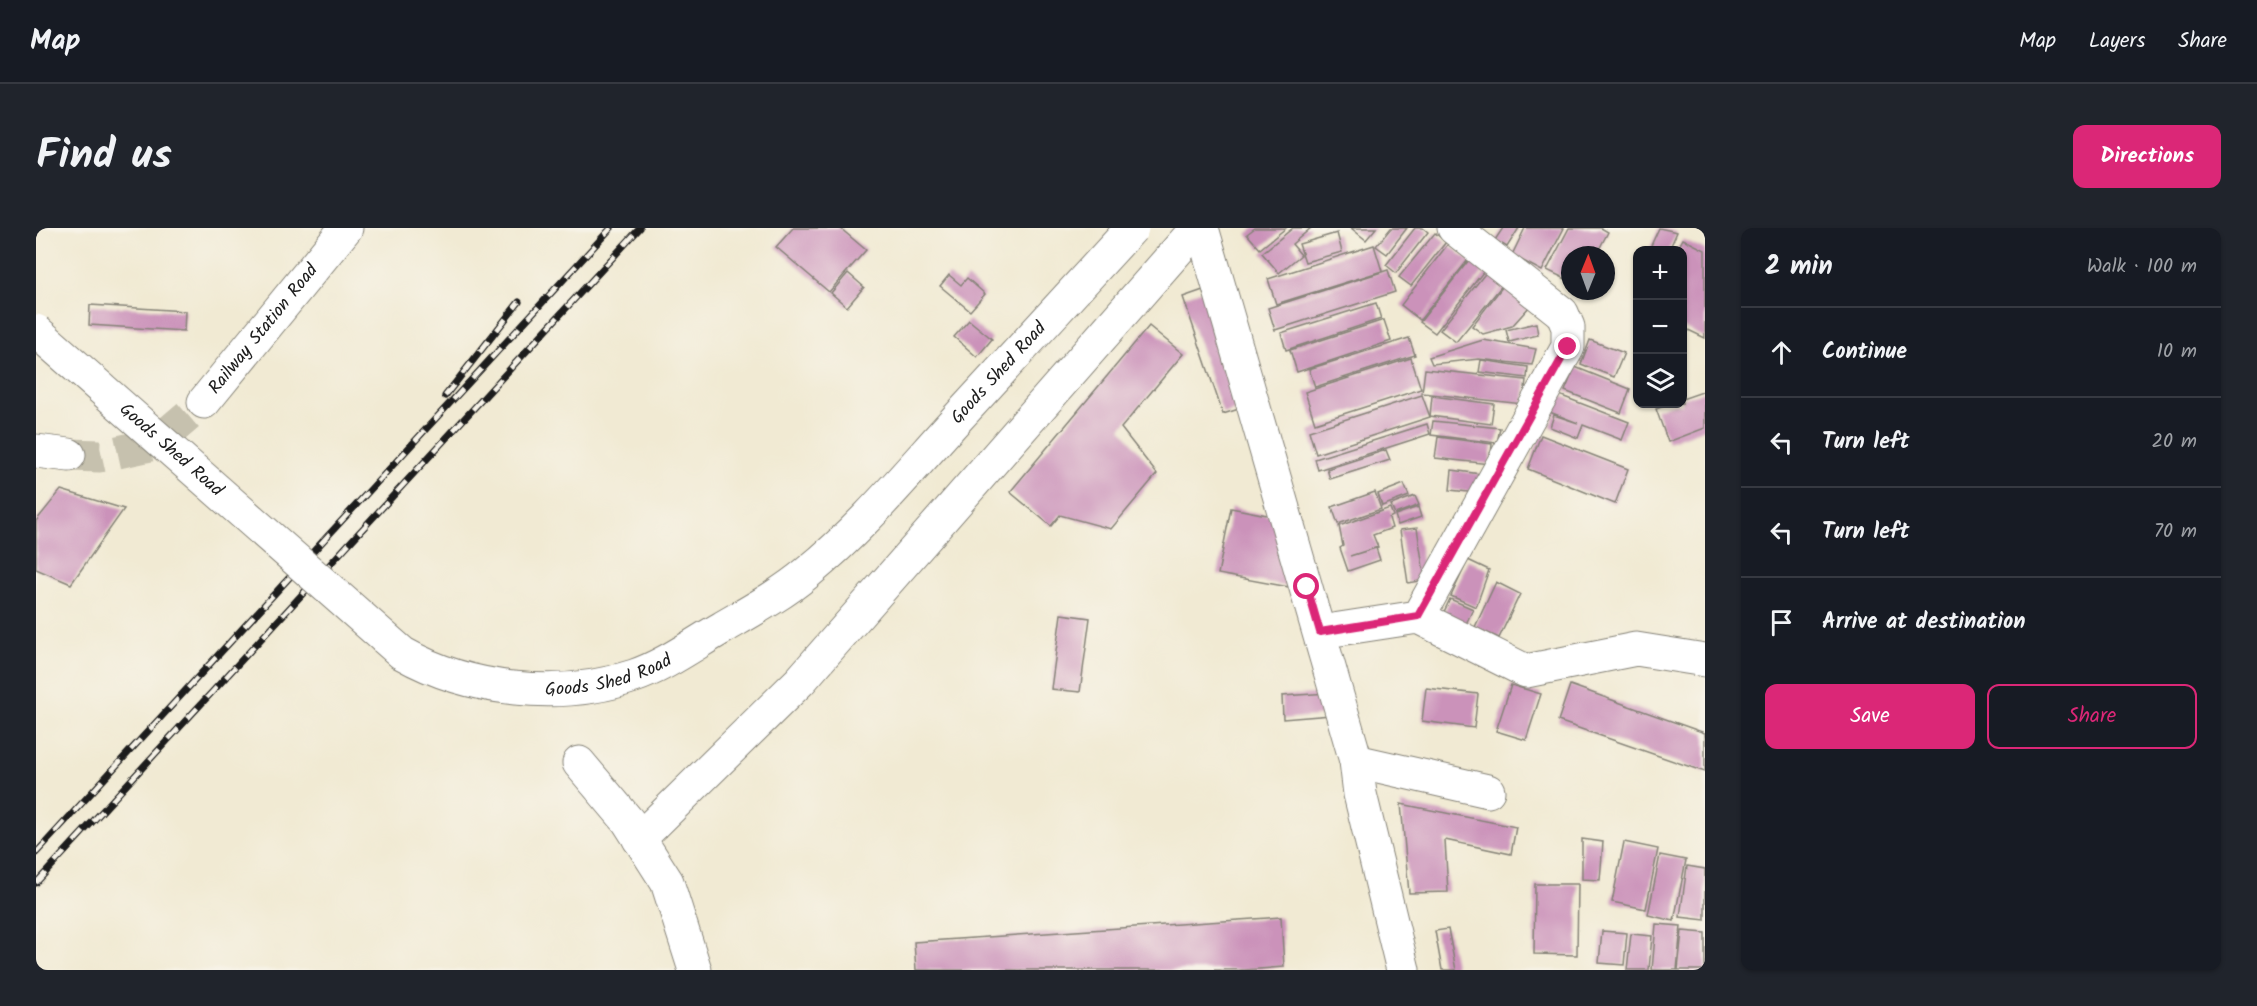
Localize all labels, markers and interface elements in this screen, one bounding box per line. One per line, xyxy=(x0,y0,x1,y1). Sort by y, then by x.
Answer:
text: Map xyxy=(30,19,81,64)
text: Map xyxy=(2019,25,2056,58)
text: Layers xyxy=(2089,25,2145,58)
text: Share xyxy=(2178,25,2227,58)
text: Find us xyxy=(36,123,172,190)
button: Directions xyxy=(2073,125,2221,188)
north arrow xyxy=(1561,246,1615,300)
map controls xyxy=(1633,246,1687,408)
button: + xyxy=(1633,246,1687,300)
text: 2 min xyxy=(1765,246,1833,288)
text: Walk · 100 m xyxy=(2087,251,2197,283)
street label: Railway Station Road xyxy=(201,257,326,401)
button: − xyxy=(1633,300,1687,354)
street label: Goods Shed Road xyxy=(944,314,1054,431)
route end xyxy=(1554,333,1580,359)
text: Continue xyxy=(1822,335,1907,370)
icon: ahead xyxy=(1765,336,1798,369)
text: 10 m xyxy=(2157,336,2197,368)
button: layers xyxy=(1633,354,1687,408)
street label: Goods Shed Road xyxy=(112,396,231,505)
text: Turn left xyxy=(1822,425,1909,460)
icon: left xyxy=(1765,426,1798,459)
text: 20 m xyxy=(2151,426,2197,458)
text: Turn left xyxy=(1822,515,1909,550)
icon: left xyxy=(1765,516,1798,549)
text: 70 m xyxy=(2154,516,2197,548)
route start xyxy=(1293,573,1319,599)
text: Arrive at destination xyxy=(1822,605,2025,640)
icon: arrive xyxy=(1765,606,1798,639)
street label: Goods Shed Road xyxy=(545,646,678,704)
button: Save xyxy=(1765,684,1975,749)
button: Share xyxy=(1987,684,2197,749)

